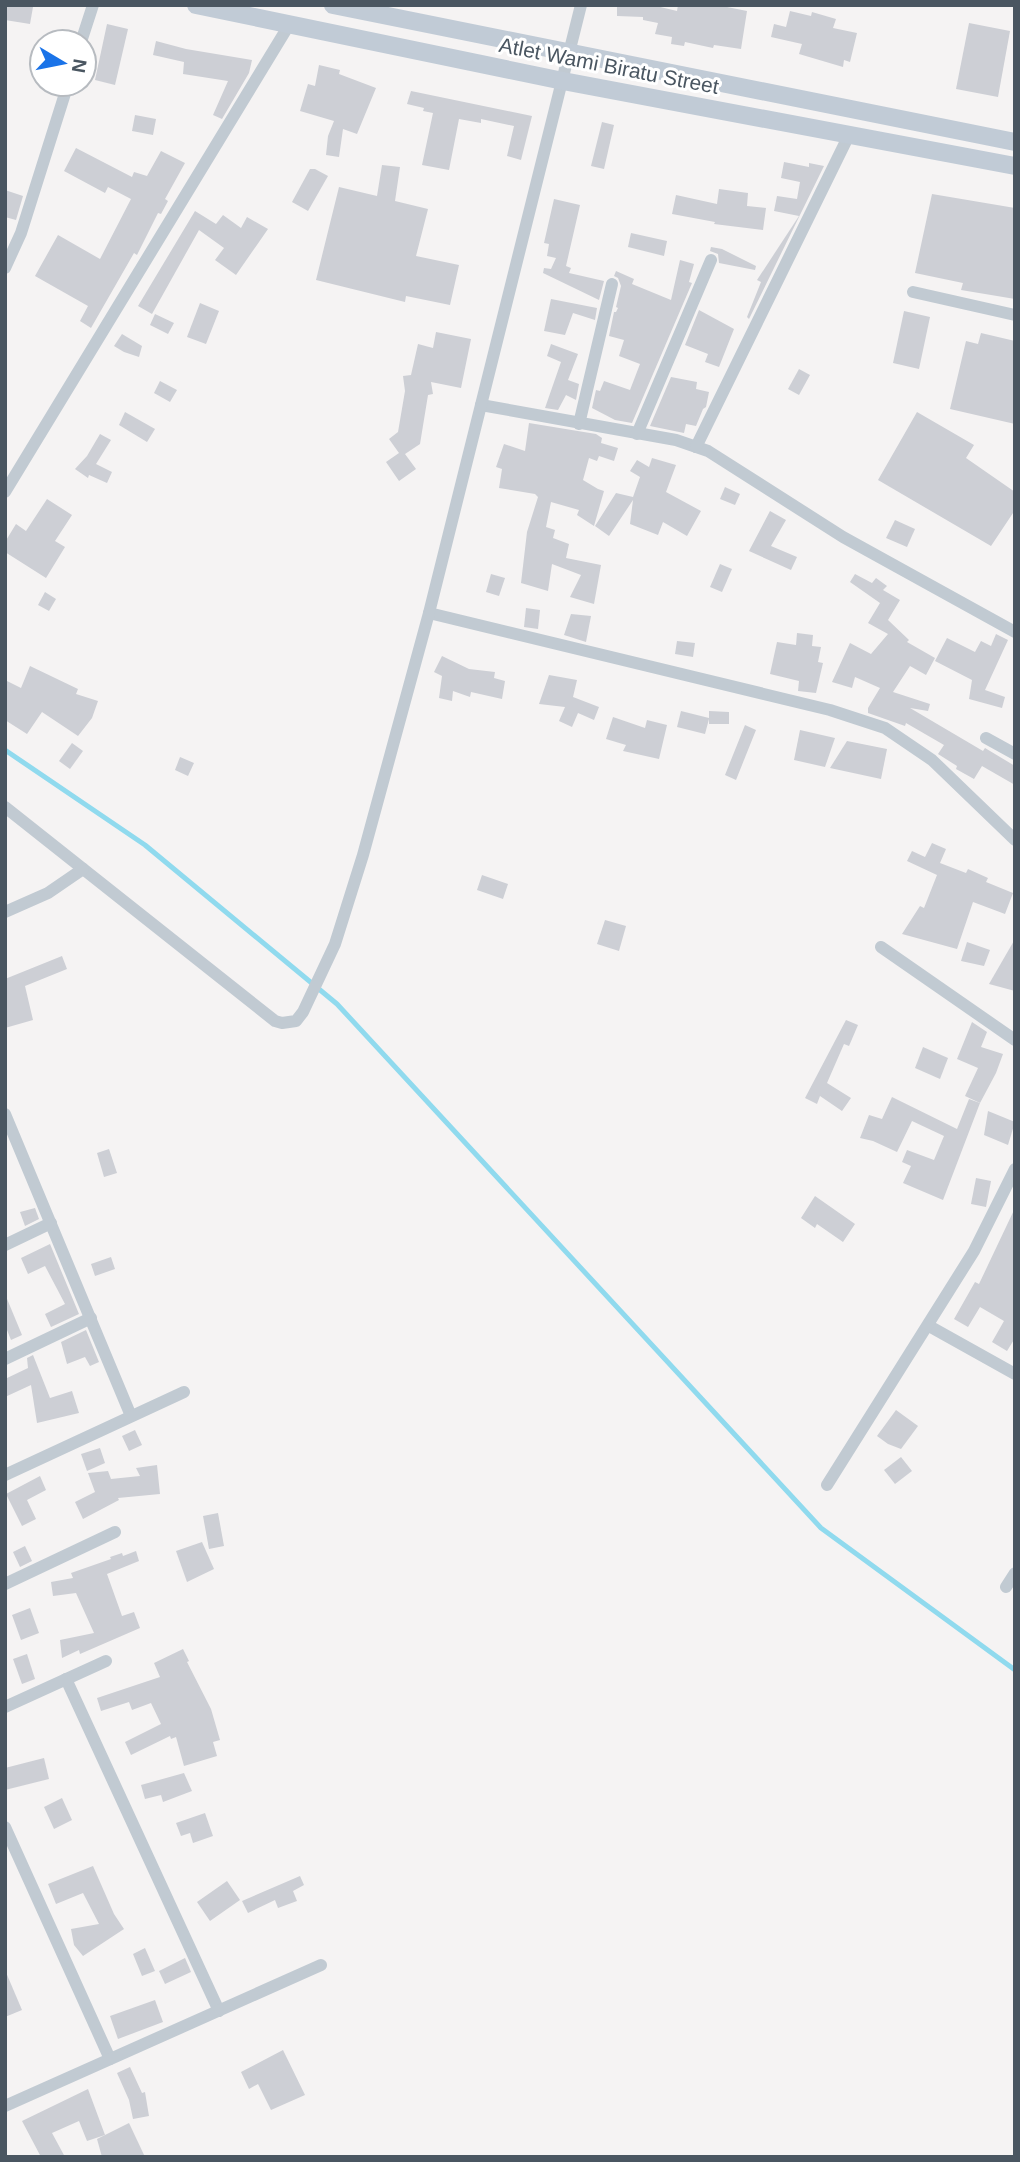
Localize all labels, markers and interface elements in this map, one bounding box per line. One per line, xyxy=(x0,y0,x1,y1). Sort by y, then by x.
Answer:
north arrow xyxy=(28,28,98,98)
street label: Atlet Wami Biratu Street xyxy=(497,33,721,98)
text: N xyxy=(68,57,91,74)

